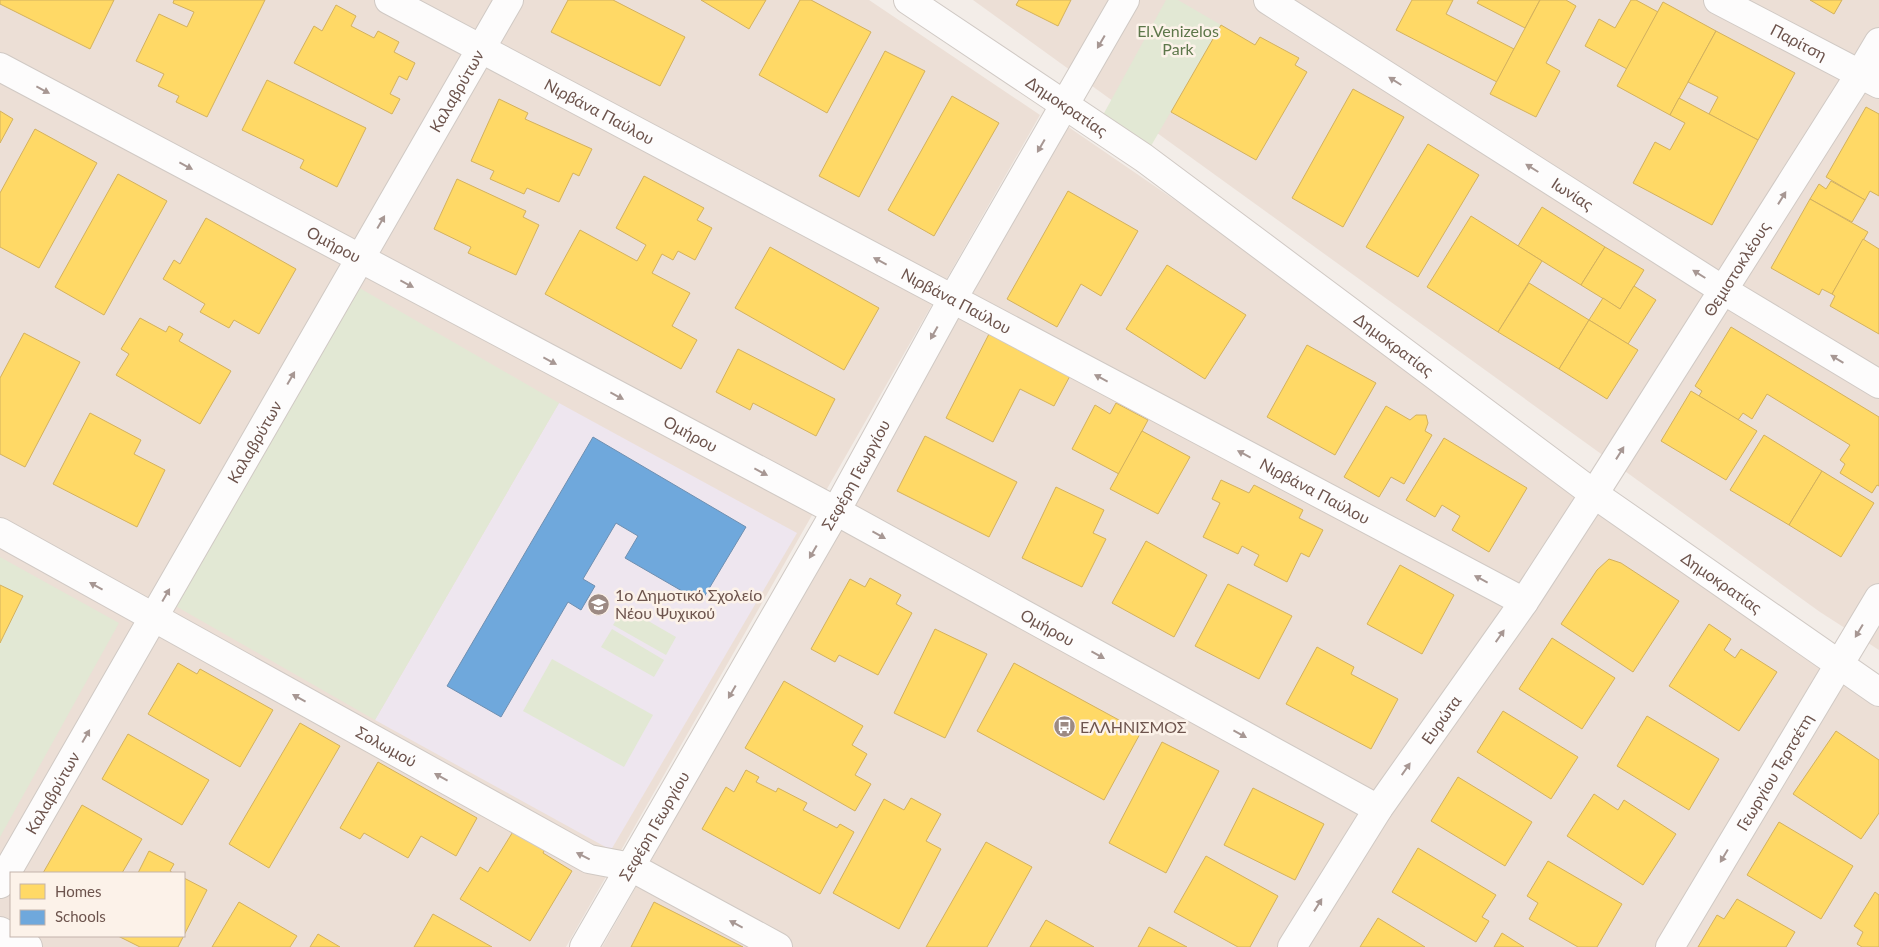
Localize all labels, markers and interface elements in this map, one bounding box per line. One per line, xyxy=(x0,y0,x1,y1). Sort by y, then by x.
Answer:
street label: Παρίτση xyxy=(1768,19,1830,64)
park label: El.Venizelos Park xyxy=(1137,21,1219,58)
one-way arrow xyxy=(1096,36,1105,49)
street label: Καλαβρύτων xyxy=(425,46,487,135)
street label: Δημοκρατίας xyxy=(1023,72,1112,140)
street label: Νιρβάνα Παύλου xyxy=(541,74,658,148)
one-way arrow xyxy=(1389,76,1402,85)
one-way arrow xyxy=(36,86,50,94)
one-way arrow xyxy=(1036,140,1045,153)
one-way arrow xyxy=(180,162,193,171)
one-way arrow xyxy=(1526,163,1539,173)
street label: Ιωνίας xyxy=(1548,173,1598,214)
one-way arrow xyxy=(1777,191,1787,204)
one-way arrow xyxy=(376,215,385,228)
street label: Θεμιστοκλέους xyxy=(1699,217,1774,320)
street label: Ομήρου xyxy=(304,222,364,266)
one-way arrow xyxy=(873,257,886,266)
street label: Νιρβάνα Παύλου xyxy=(898,264,1015,337)
one-way arrow xyxy=(1692,269,1705,279)
one-way arrow xyxy=(400,280,414,288)
street label: Δημοκρατίας xyxy=(1351,309,1438,380)
one-way arrow xyxy=(930,326,938,341)
one-way arrow xyxy=(1831,354,1844,364)
one-way arrow xyxy=(544,356,557,365)
one-way arrow xyxy=(287,370,295,385)
one-way arrow xyxy=(1094,374,1107,383)
one-way arrow xyxy=(610,392,624,400)
street label: Καλαβρύτων xyxy=(223,397,285,486)
street label: Ομήρου xyxy=(661,411,721,455)
street label: Σεφέρη Γεωργίου xyxy=(817,416,894,533)
one-way arrow xyxy=(1616,447,1625,460)
one-way arrow xyxy=(1237,450,1252,458)
street label: Νιρβάνα Παύλου xyxy=(1257,454,1373,527)
one-way arrow xyxy=(753,468,768,476)
one-way arrow xyxy=(872,531,886,539)
one-way arrow xyxy=(808,545,817,558)
street label: Δημοκρατίας xyxy=(1678,548,1766,617)
one-way arrow xyxy=(1474,575,1488,583)
one-way arrow xyxy=(89,581,102,590)
place label: 1ο Δημοτικό Σχολείο Νέου Ψυχικού xyxy=(615,585,762,622)
one-way arrow xyxy=(162,588,171,601)
school or university icon: 1ο Δημοτικό Σχολείο Νέου Ψυχικού xyxy=(587,592,611,616)
street label: Ομήρου xyxy=(1018,604,1078,649)
one-way arrow xyxy=(1854,625,1863,638)
one-way arrow xyxy=(1495,629,1505,643)
one-way arrow xyxy=(1091,651,1105,660)
one-way arrow xyxy=(727,686,736,699)
street label: Ευρώτα xyxy=(1417,691,1465,747)
one-way arrow xyxy=(293,694,306,703)
street label: Γεωργίου Τερτσέτη xyxy=(1732,710,1817,834)
bus stop icon: ΕΛΛΗΝΙΣΜΟΣ xyxy=(1052,715,1076,739)
place label: ΕΛΛΗΝΙΣΜΟΣ xyxy=(1080,717,1187,736)
street label: Σολωμού xyxy=(353,722,420,770)
one-way arrow xyxy=(81,729,90,742)
one-way arrow xyxy=(1234,729,1247,738)
street label: Καλαβρύτων xyxy=(21,748,83,837)
one-way arrow xyxy=(1401,762,1411,776)
street label: Σεφέρη Γεωργίου xyxy=(615,767,693,884)
one-way arrow xyxy=(434,773,449,781)
one-way arrow xyxy=(1719,850,1728,863)
one-way arrow xyxy=(576,852,591,860)
legend xyxy=(10,872,185,937)
text: Homes xyxy=(55,882,101,900)
one-way arrow xyxy=(1313,899,1323,912)
text: Schools xyxy=(55,907,106,925)
one-way arrow xyxy=(728,920,743,928)

